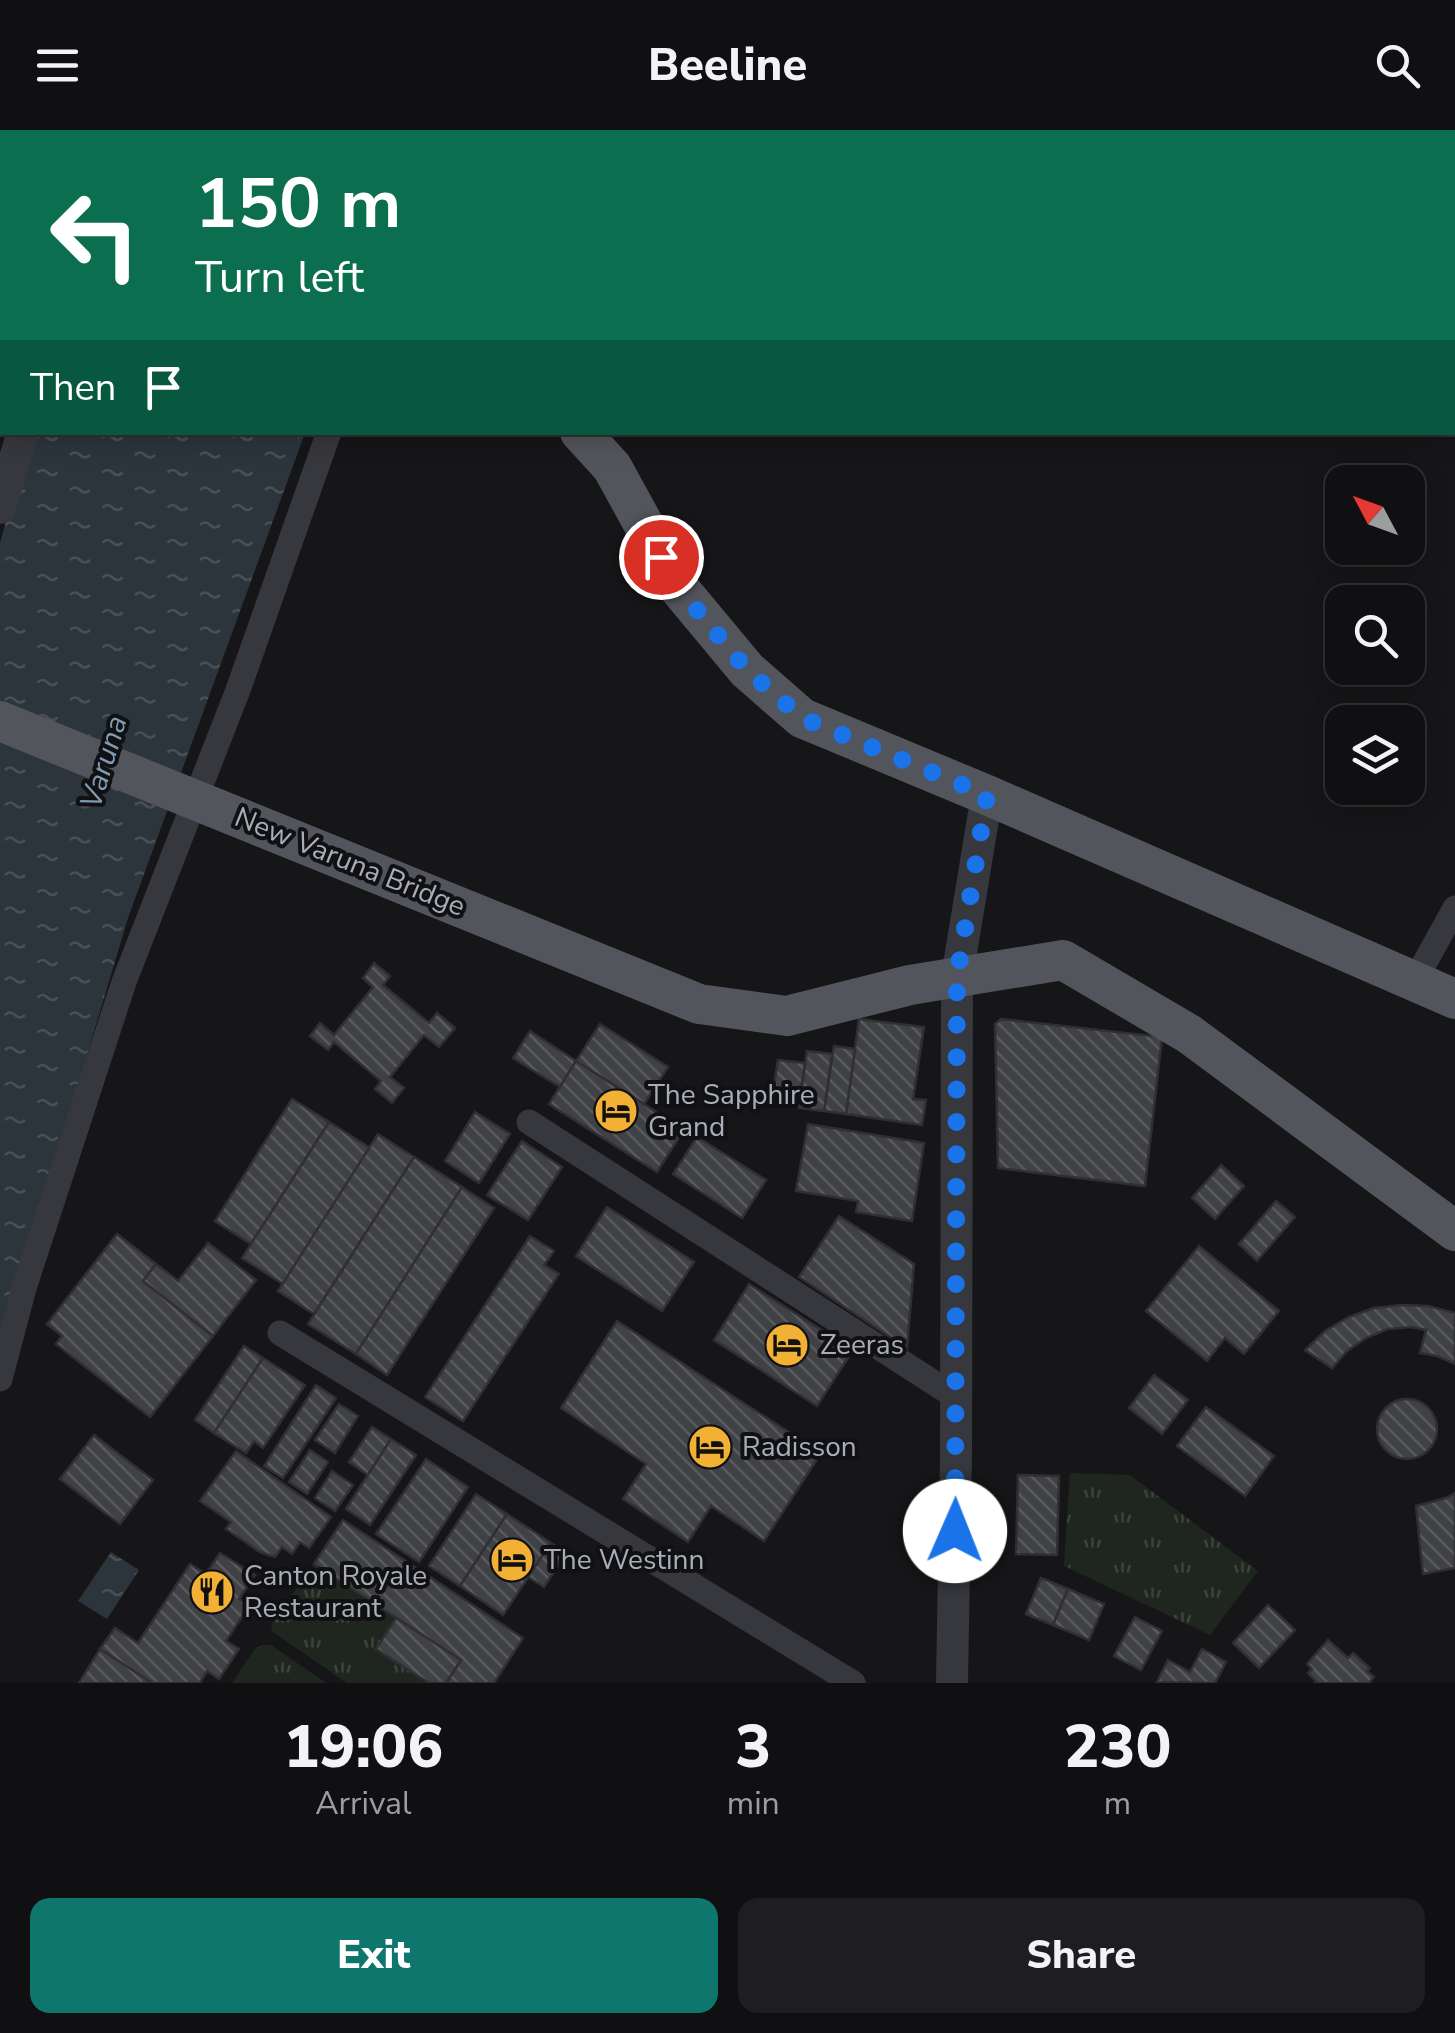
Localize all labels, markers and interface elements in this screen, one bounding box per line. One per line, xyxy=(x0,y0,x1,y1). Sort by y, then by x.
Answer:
text: Beeline xyxy=(648,35,807,96)
icon: menu xyxy=(30,38,85,93)
icon: search xyxy=(1370,38,1425,93)
text: 150 m xyxy=(195,156,401,252)
icon: left xyxy=(30,170,160,300)
text: Turn left xyxy=(195,247,364,308)
icon: arrive xyxy=(136,360,191,415)
text: Then xyxy=(30,362,116,413)
north arrow xyxy=(1325,465,1425,565)
map controls xyxy=(1325,465,1425,805)
pin xyxy=(619,515,704,600)
icon: arrive xyxy=(634,530,689,585)
button: search xyxy=(1325,585,1425,685)
button: layers xyxy=(1325,705,1425,805)
water label: Varuna xyxy=(70,710,138,814)
street label: New Varuna Bridge xyxy=(229,798,471,926)
place label: The Sapphire Grand xyxy=(648,1076,815,1146)
hotel icon: The Sapphire Grand xyxy=(593,1088,639,1134)
hotel icon: Zeeras xyxy=(764,1322,810,1368)
place label: Zeeras xyxy=(820,1326,904,1364)
hotel icon: Radisson xyxy=(687,1424,733,1470)
place label: Radisson xyxy=(742,1428,857,1466)
position arrow xyxy=(903,1479,1007,1583)
hotel icon: The Westinn xyxy=(489,1537,535,1583)
place label: The Westinn xyxy=(544,1541,704,1579)
place label: Canton Royale Restaurant xyxy=(244,1557,427,1627)
restaurant icon: Canton Royale Restaurant xyxy=(189,1569,235,1615)
text: 19:06 xyxy=(284,1706,443,1788)
text: 3 xyxy=(735,1706,771,1788)
text: 230 xyxy=(1063,1706,1171,1788)
text: Arrival xyxy=(315,1782,412,1825)
text: min xyxy=(727,1782,780,1825)
text: m xyxy=(1104,1782,1131,1825)
button: Exit xyxy=(30,1898,718,2013)
button: Share xyxy=(738,1898,1425,2013)

